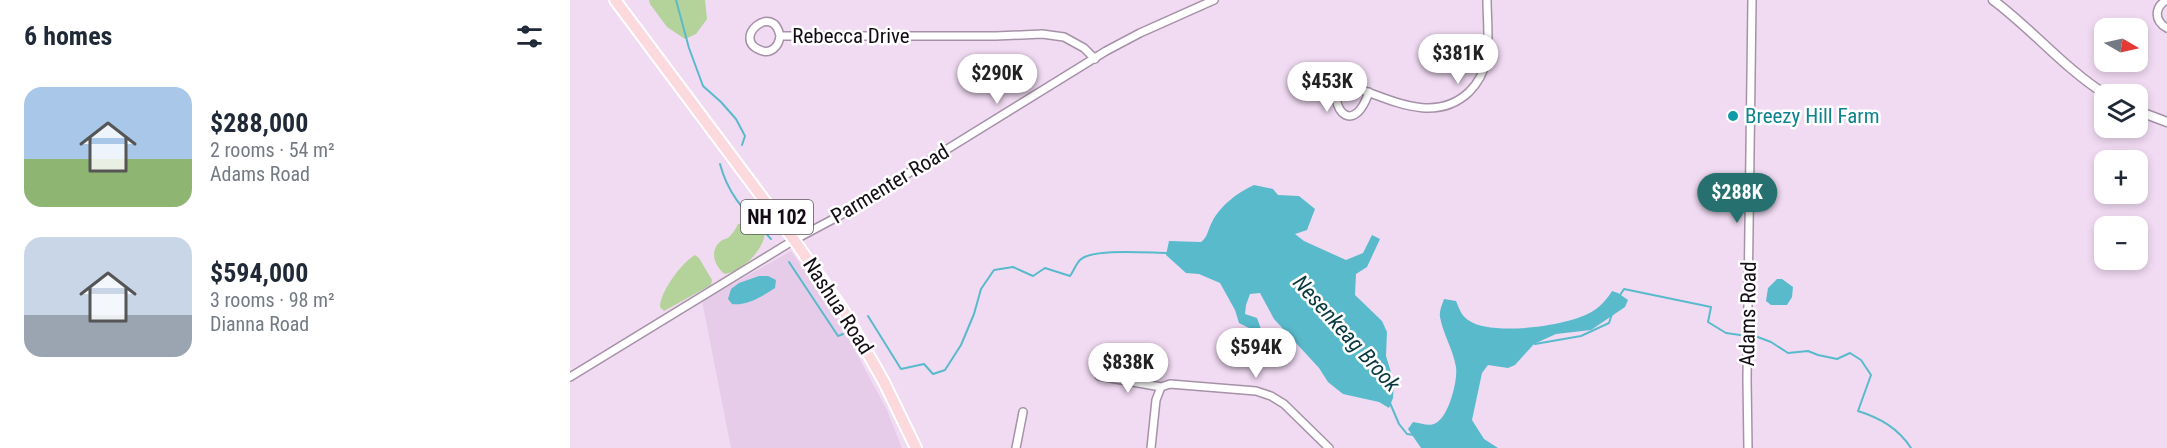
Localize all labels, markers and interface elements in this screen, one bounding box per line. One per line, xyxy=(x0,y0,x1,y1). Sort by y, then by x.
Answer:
north arrow xyxy=(2094,18,2148,72)
map controls xyxy=(2094,18,2148,270)
icon: filters xyxy=(513,20,546,53)
text: 6 homes xyxy=(24,21,112,51)
street label: Rebecca Drive xyxy=(792,24,910,48)
pin: $381K xyxy=(1416,34,1500,85)
text: $381K xyxy=(1432,41,1484,65)
pin: $290K xyxy=(955,54,1039,105)
text: $290K xyxy=(971,61,1023,85)
pin: $453K xyxy=(1285,62,1369,113)
text: $453K xyxy=(1301,69,1353,93)
button: layers xyxy=(2094,84,2148,138)
place label: Breezy Hill Farm xyxy=(1745,104,1879,128)
text: $288,000 xyxy=(210,108,308,138)
marker: Breezy Hill Farm xyxy=(1726,109,1740,123)
icon: home xyxy=(72,111,144,183)
text: 2 rooms · 54 m² xyxy=(210,138,335,162)
street label: Parmenter Road xyxy=(827,139,953,229)
button: + xyxy=(2094,150,2148,204)
text: Adams Road xyxy=(210,162,310,186)
pin: $288K xyxy=(1695,173,1779,224)
text: $288K xyxy=(1711,180,1763,204)
road number: NH 102 xyxy=(741,200,813,234)
button: − xyxy=(2094,216,2148,270)
street label: Nashua Road xyxy=(798,253,878,359)
text: $594,000 xyxy=(210,258,308,288)
icon: home xyxy=(72,261,144,333)
street label: Adams Road xyxy=(1735,261,1761,367)
water label: Nesenkeag Brook xyxy=(1288,270,1405,397)
text: 3 rooms · 98 m² xyxy=(210,288,335,312)
text: Dianna Road xyxy=(210,312,309,336)
pin: $594K xyxy=(1214,328,1298,379)
text: $594K xyxy=(1230,335,1282,359)
pin: $838K xyxy=(1086,343,1170,394)
text: $838K xyxy=(1102,350,1154,374)

